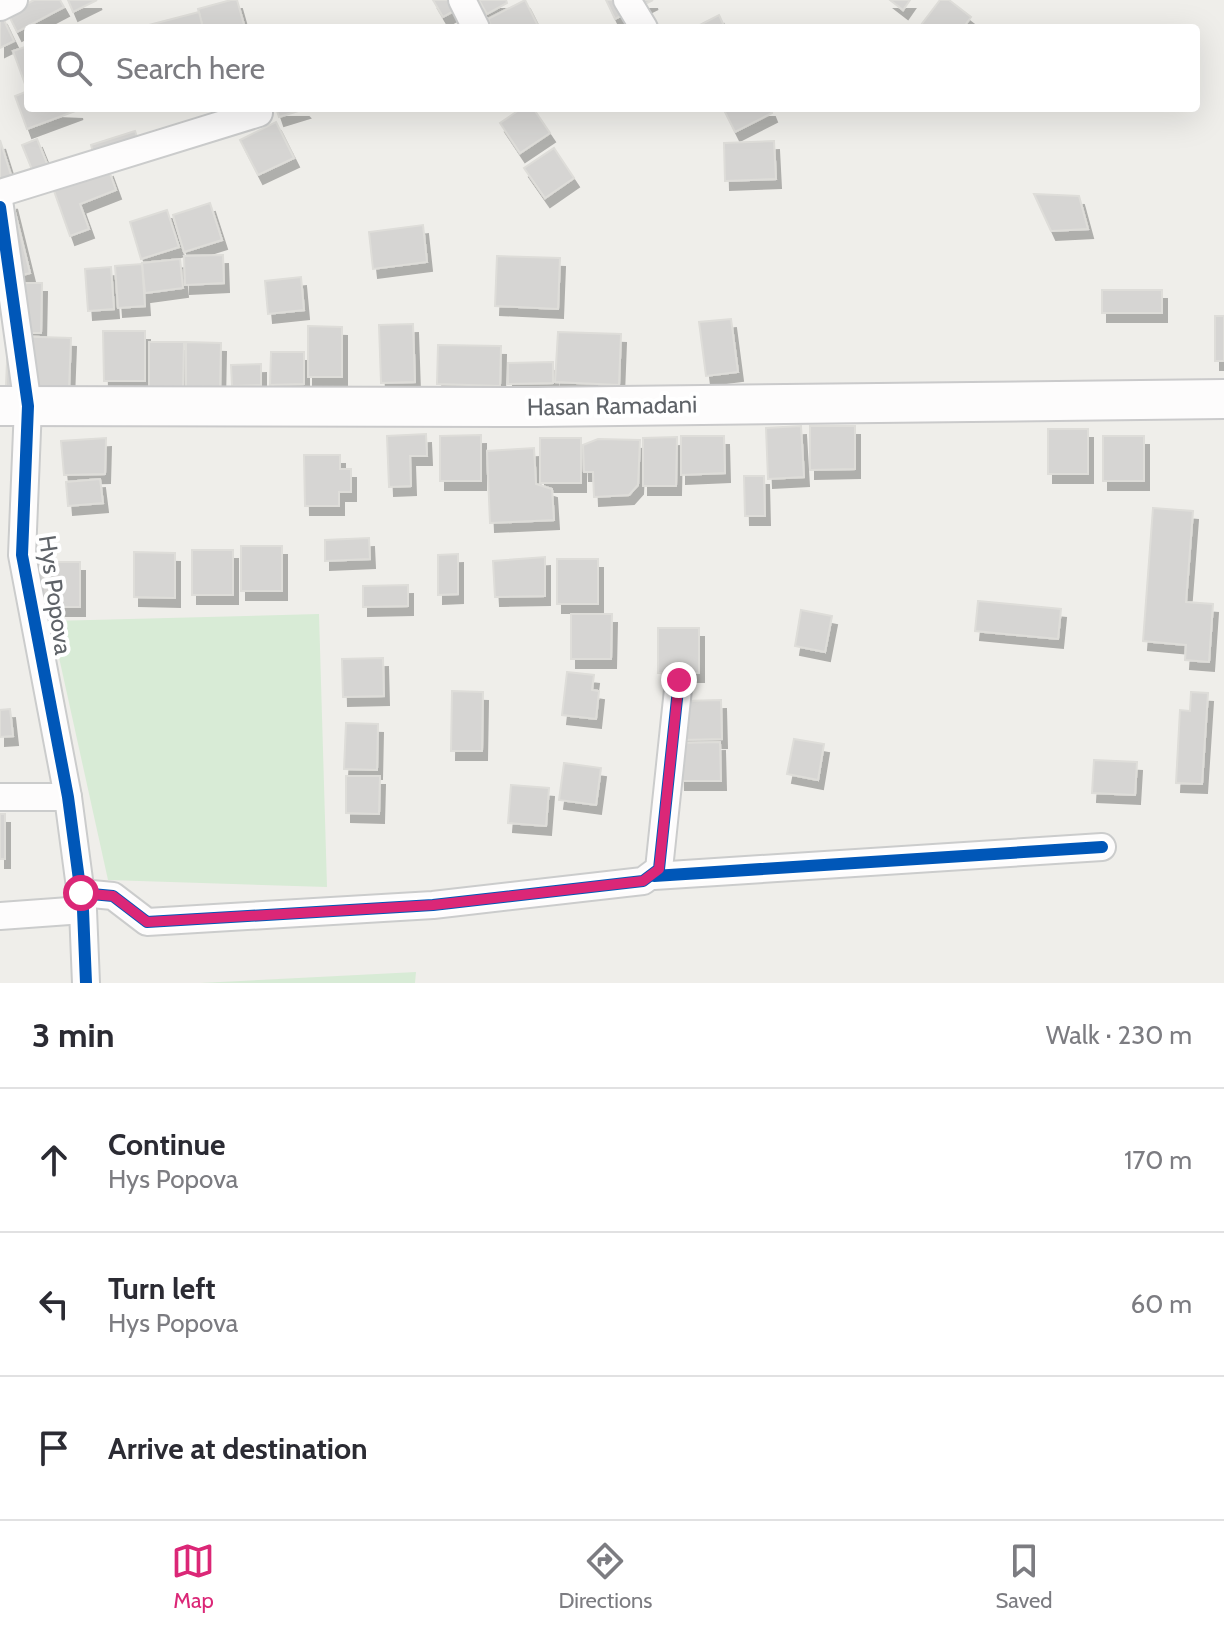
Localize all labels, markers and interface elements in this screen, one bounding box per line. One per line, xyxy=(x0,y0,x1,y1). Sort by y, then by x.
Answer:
search box xyxy=(24,24,1200,112)
icon: search xyxy=(52,46,96,90)
text: Search here xyxy=(116,50,265,87)
street label: Hasan Ramadani xyxy=(527,390,697,421)
street label: Hys Popova xyxy=(33,533,78,657)
route end xyxy=(661,662,697,698)
route start xyxy=(63,875,99,911)
text: 3 min xyxy=(32,1014,114,1056)
text: Walk · 230 m xyxy=(1046,1019,1192,1051)
text: Continue xyxy=(108,1126,225,1163)
icon: ahead xyxy=(32,1138,76,1182)
text: 170 m xyxy=(1124,1144,1192,1176)
text: Hys Popova xyxy=(108,1163,238,1195)
text: Turn left xyxy=(108,1270,216,1307)
icon: left xyxy=(32,1282,76,1326)
text: 60 m xyxy=(1130,1288,1192,1320)
text: Hys Popova xyxy=(108,1307,238,1339)
icon: arrive xyxy=(32,1426,76,1470)
text: Arrive at destination xyxy=(108,1430,368,1467)
tab: Map xyxy=(171,1539,215,1614)
tab: Directions xyxy=(558,1539,652,1614)
tab: Saved xyxy=(995,1539,1053,1614)

